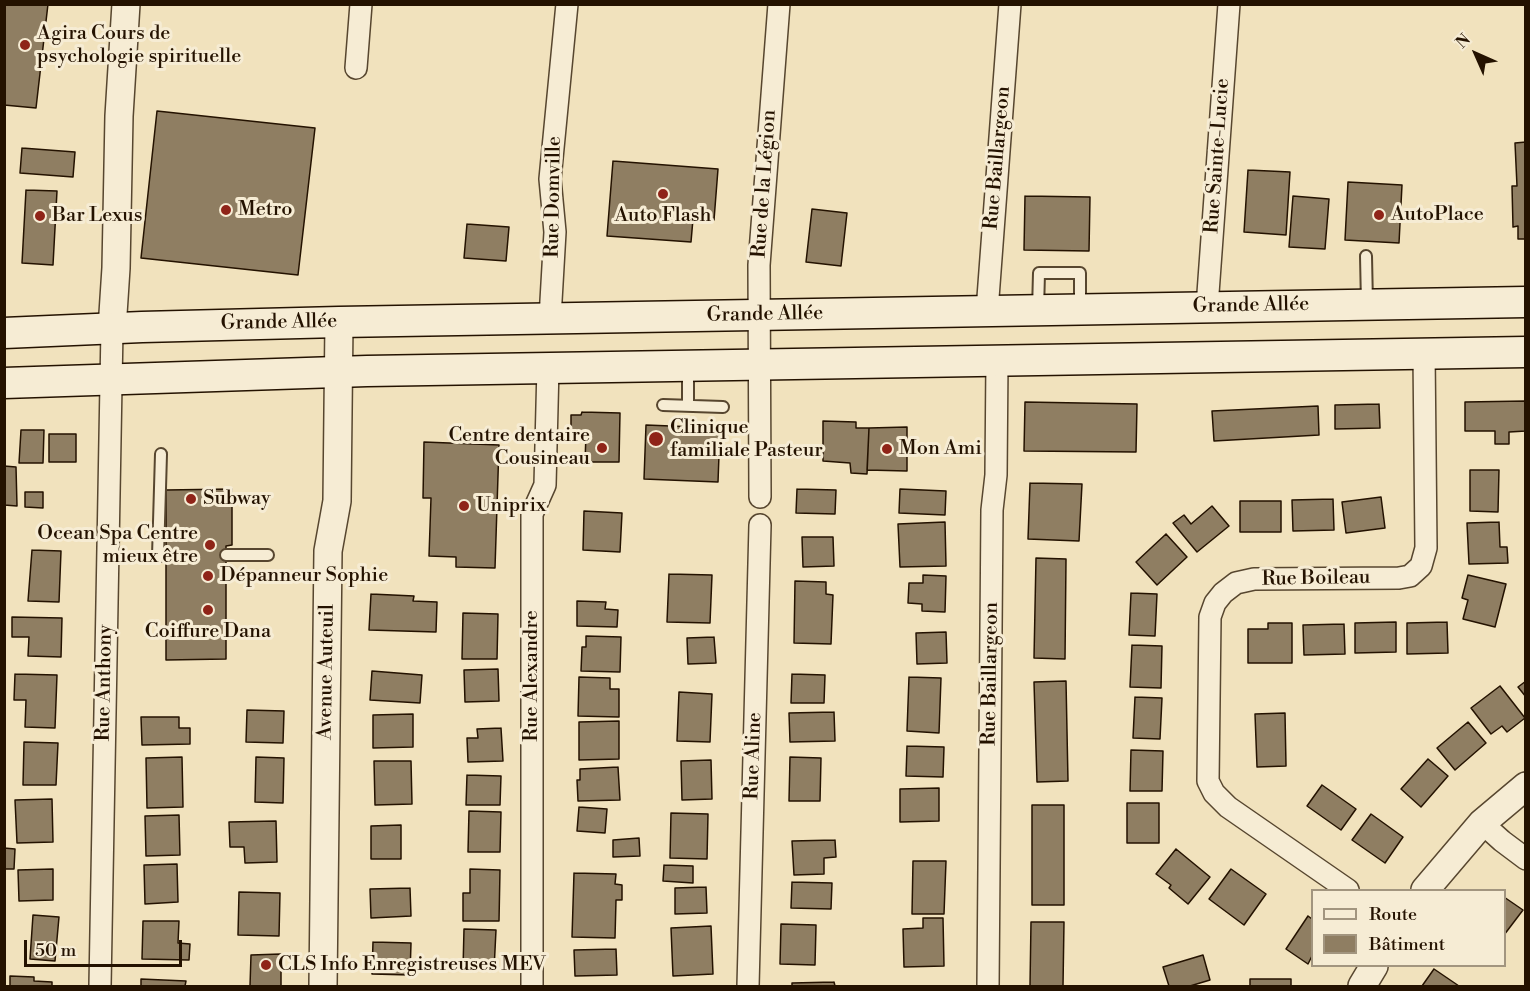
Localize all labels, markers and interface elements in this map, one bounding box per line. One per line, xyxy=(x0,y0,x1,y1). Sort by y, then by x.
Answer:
place label: Agira Cours de psychologie spirituelle xyxy=(37,22,241,69)
north arrow xyxy=(1446,24,1506,84)
text: N xyxy=(1452,30,1475,53)
marker: Agira Cours de psychologie spirituelle xyxy=(18,38,32,52)
street label: Rue Sainte-Lucie xyxy=(1201,77,1235,235)
street label: Rue Baillargeon xyxy=(980,85,1016,231)
street label: Rue de la Légion xyxy=(748,109,782,259)
street label: Rue Domville xyxy=(541,136,567,258)
marker: Auto Flash xyxy=(656,187,670,201)
place label: Metro xyxy=(238,198,292,222)
marker: Metro xyxy=(219,203,233,217)
place label: AutoPlace xyxy=(1391,203,1484,227)
place label: Bar Lexus xyxy=(52,204,142,228)
place label: Auto Flash xyxy=(614,204,712,228)
marker: AutoPlace xyxy=(1372,208,1386,222)
marker: Bar Lexus xyxy=(33,209,47,223)
street label: Grande Allée xyxy=(1192,293,1310,319)
street label: Grande Allée xyxy=(706,302,824,328)
street label: Grande Allée xyxy=(220,310,338,336)
place label: Clinique familiale Pasteur xyxy=(670,416,823,463)
place label: Centre dentaire Cousineau xyxy=(448,424,590,471)
marker: Clinique familiale Pasteur xyxy=(647,430,665,448)
place label: Mon Ami xyxy=(899,437,982,461)
marker: Centre dentaire Cousineau xyxy=(595,441,609,455)
marker: Mon Ami xyxy=(880,442,894,456)
place label: Subway xyxy=(203,487,271,511)
marker: Subway xyxy=(184,492,198,506)
place label: Uniprix xyxy=(476,494,546,518)
marker: Uniprix xyxy=(457,499,471,513)
place label: Ocean Spa Centre mieux être xyxy=(37,522,198,569)
marker: Ocean Spa Centre mieux être xyxy=(203,538,217,552)
place label: Dépanneur Sophie xyxy=(220,564,388,588)
street label: Rue Boileau xyxy=(1261,566,1371,592)
marker: Dépanneur Sophie xyxy=(201,569,215,583)
street label: Rue Baillargeon xyxy=(978,602,1004,746)
marker: Coiffure Dana xyxy=(201,603,215,617)
street label: Avenue Auteuil xyxy=(314,604,340,740)
street label: Rue Alexandre xyxy=(520,610,544,742)
place label: Coiffure Dana xyxy=(145,620,271,644)
street label: Rue Anthony xyxy=(92,624,118,742)
street label: Rue Aline xyxy=(740,712,768,800)
legend xyxy=(1311,889,1506,967)
text: Route xyxy=(1369,903,1417,926)
scale bar xyxy=(27,928,184,966)
text: Bâtiment xyxy=(1369,933,1445,956)
text: 50 m xyxy=(35,939,76,962)
place label: CLS Info Enregistreuses MEV xyxy=(278,953,546,977)
marker: CLS Info Enregistreuses MEV xyxy=(259,958,273,972)

